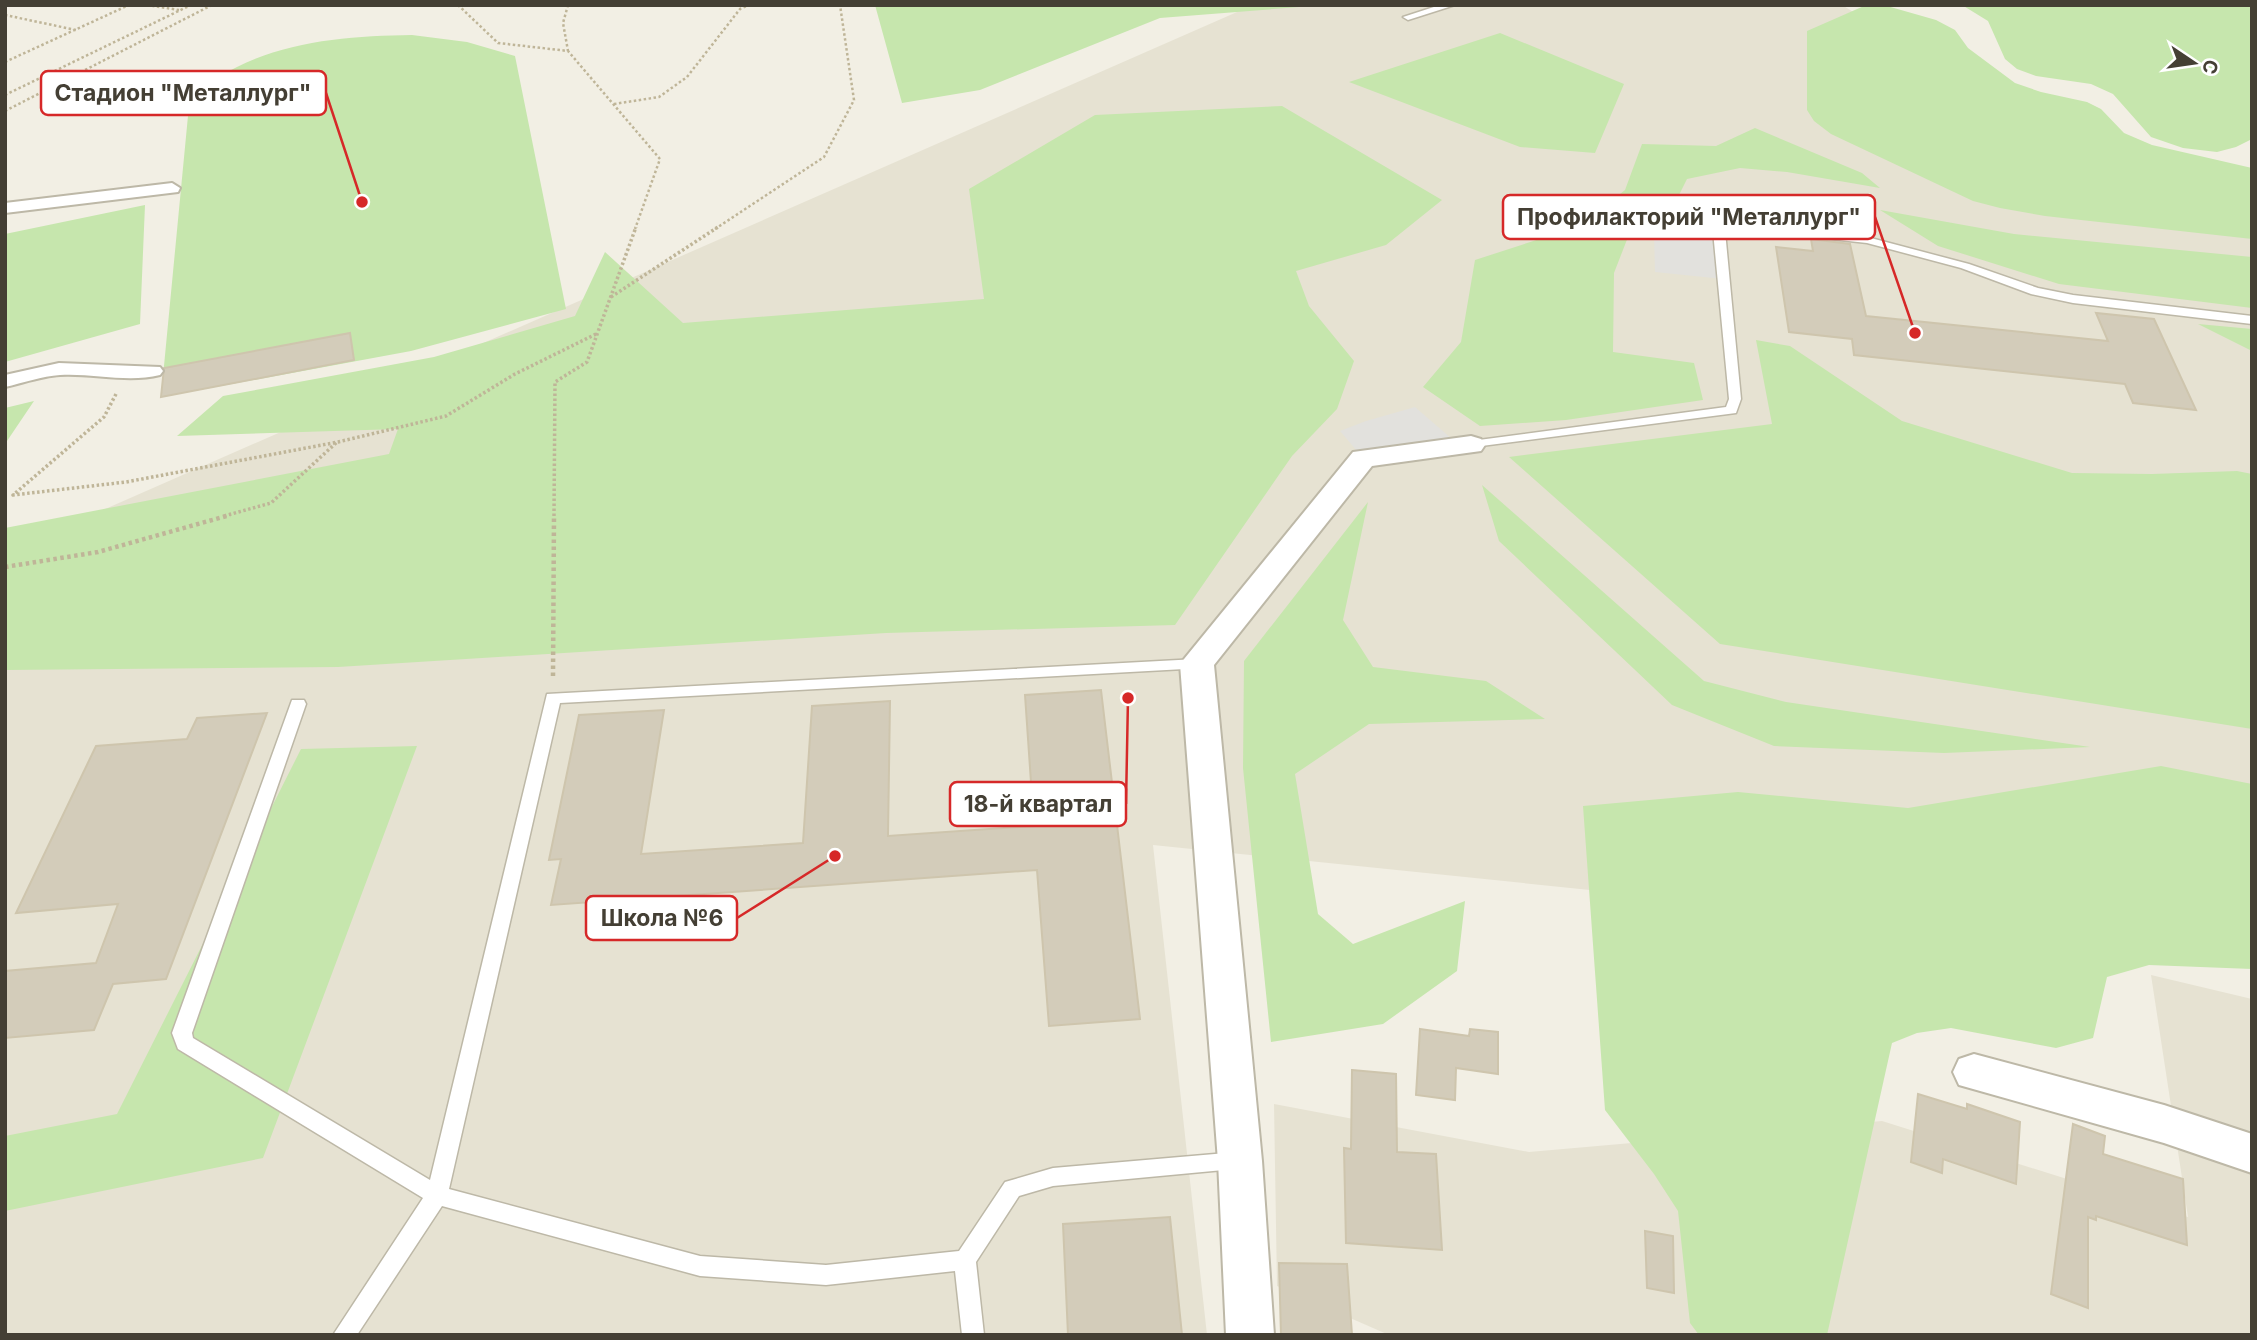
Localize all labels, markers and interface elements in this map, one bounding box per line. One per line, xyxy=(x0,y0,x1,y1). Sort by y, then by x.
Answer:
north arrow xyxy=(2159,28,2229,98)
text: С xyxy=(2197,57,2223,76)
callout: Стадион "Металлург" xyxy=(41,71,326,115)
text: Стадион "Металлург" xyxy=(55,79,311,107)
callout: Профилакторий "Металлург" xyxy=(1503,195,1875,239)
text: Профилакторий "Металлург" xyxy=(1517,203,1861,231)
callout: 18-й квартал xyxy=(950,782,1126,826)
text: 18-й квартал xyxy=(964,790,1112,818)
callout: Школа №6 xyxy=(586,896,737,940)
text: Школа №6 xyxy=(601,904,723,932)

